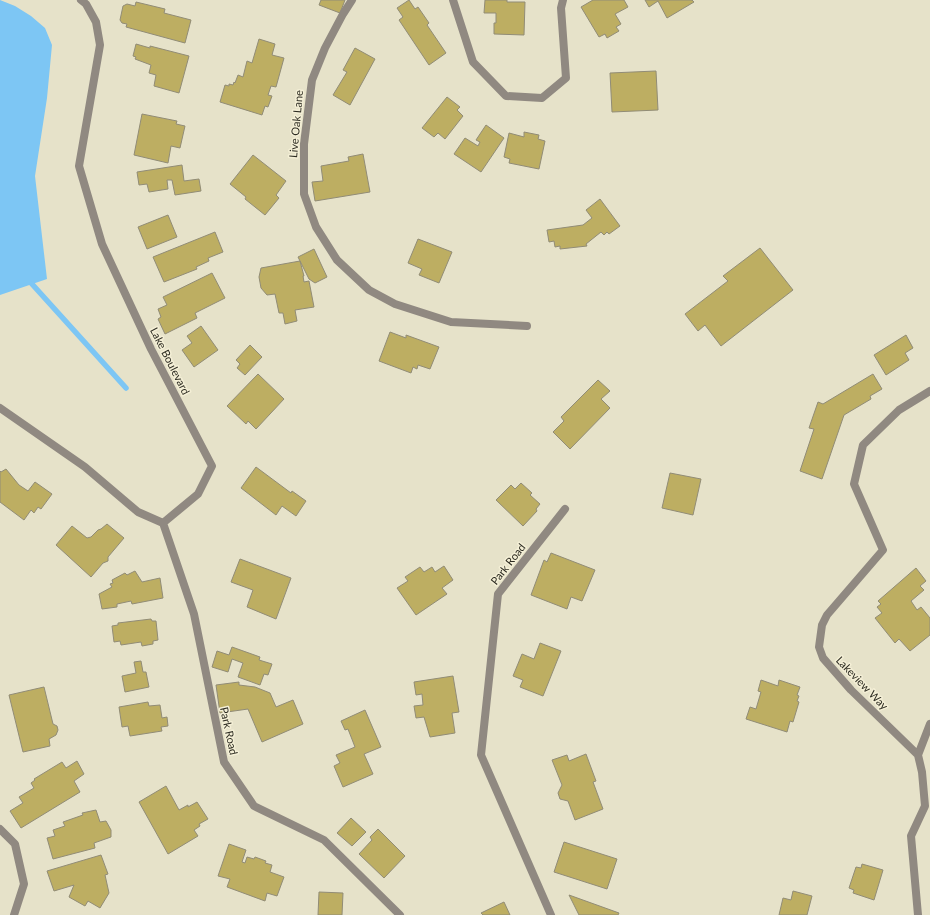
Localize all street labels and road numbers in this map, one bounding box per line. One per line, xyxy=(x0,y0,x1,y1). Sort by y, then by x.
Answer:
street label: Live Oak Lane xyxy=(286,89,305,158)
street label: Lake Boulevard xyxy=(148,325,193,397)
street label: Park Road xyxy=(487,540,528,587)
street label: Lakeview Way xyxy=(834,653,891,712)
street label: Park Road xyxy=(218,706,241,756)

